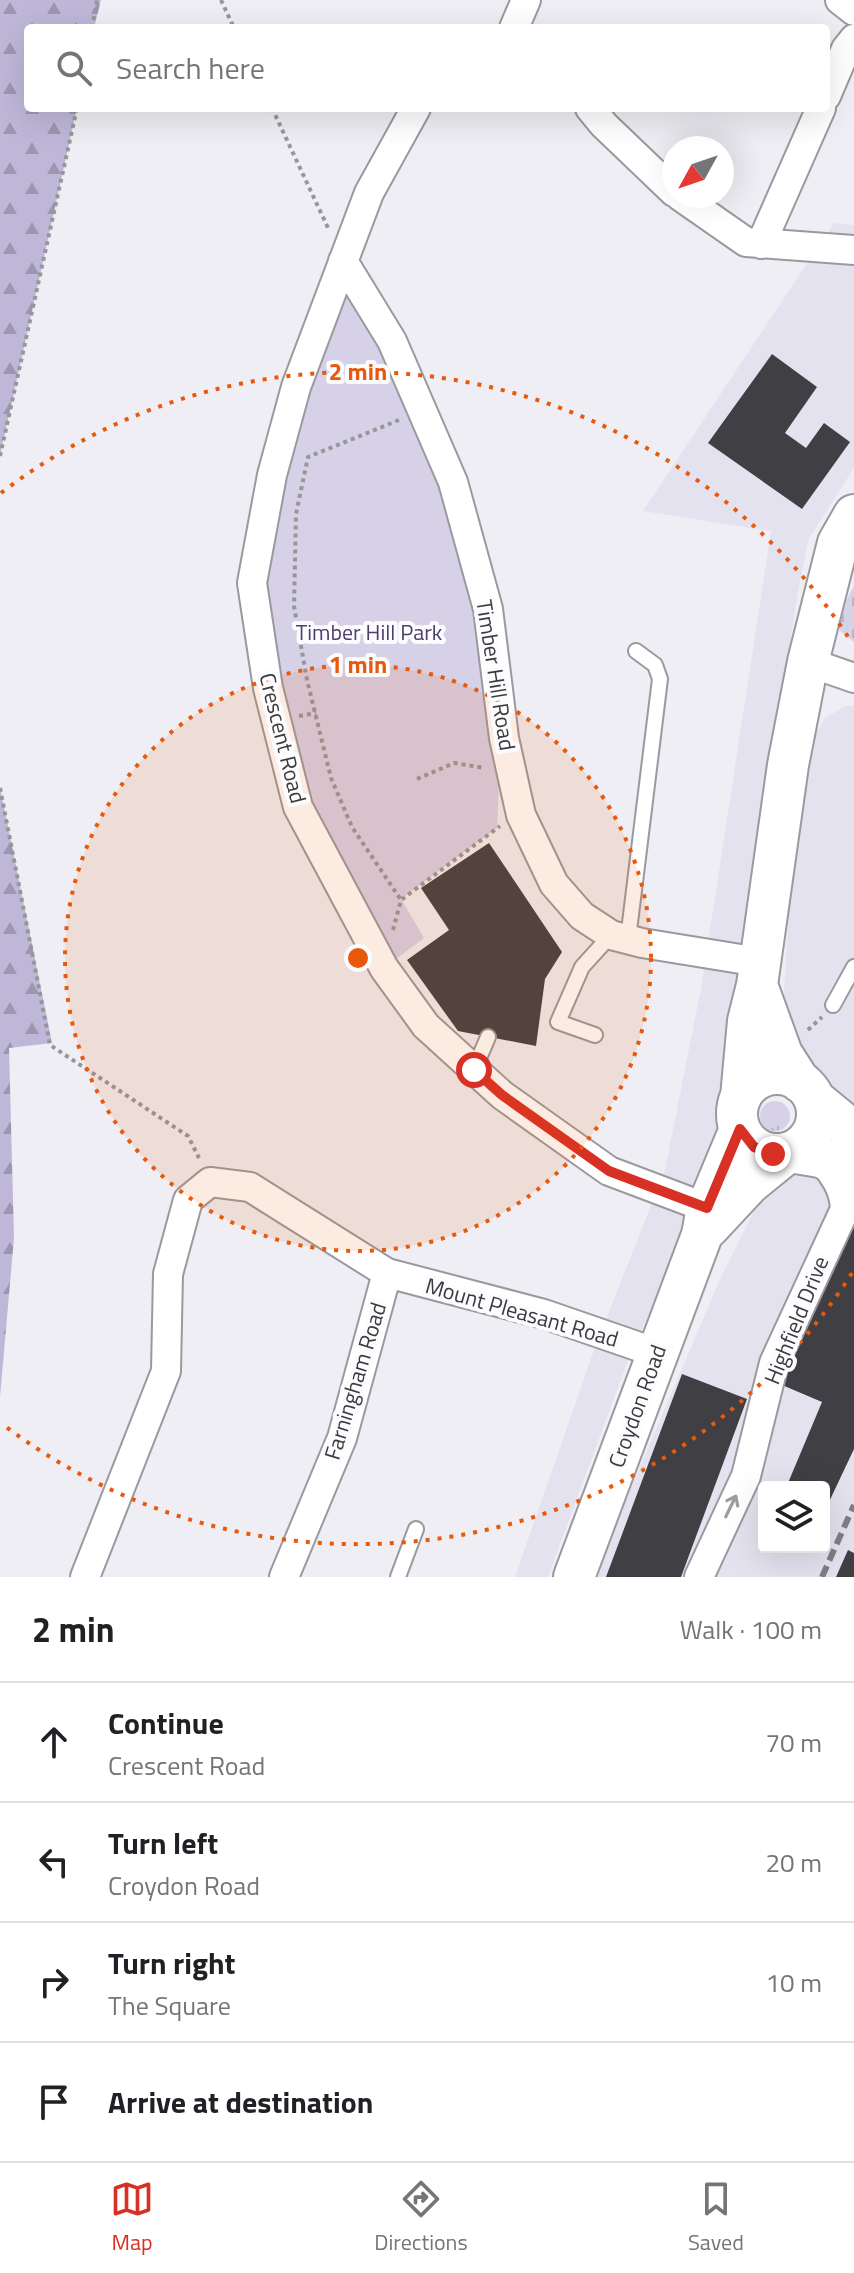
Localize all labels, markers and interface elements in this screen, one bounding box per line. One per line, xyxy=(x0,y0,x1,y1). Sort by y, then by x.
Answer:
search box xyxy=(24,24,830,112)
text: Search here xyxy=(116,45,265,91)
icon: search xyxy=(52,46,96,90)
north arrow xyxy=(662,136,734,208)
text: 2 min xyxy=(329,353,387,389)
street label: Timber Hill Road xyxy=(467,597,525,753)
park label: Timber Hill Park xyxy=(296,615,443,649)
text: 1 min xyxy=(329,646,387,682)
street label: Crescent Road xyxy=(250,669,316,807)
centre of rings xyxy=(344,944,372,972)
route start xyxy=(456,1052,492,1088)
route end xyxy=(755,1136,791,1172)
street label: Highfield Drive xyxy=(755,1251,837,1389)
street label: Mount Pleasant Road xyxy=(421,1268,623,1356)
street label: Farningham Road xyxy=(315,1298,395,1464)
street label: Croydon Road xyxy=(599,1340,675,1472)
map controls xyxy=(758,1481,830,1553)
button: layers xyxy=(758,1481,830,1553)
one-way arrow xyxy=(724,1495,739,1519)
text: 2 min xyxy=(32,1603,115,1655)
text: Walk · 100 m xyxy=(680,1610,822,1649)
text: Continue xyxy=(108,1700,224,1746)
icon: ahead xyxy=(32,1720,76,1764)
text: 70 m xyxy=(765,1723,822,1762)
text: Crescent Road xyxy=(108,1746,265,1785)
text: Turn left xyxy=(108,1820,218,1866)
icon: left xyxy=(32,1840,76,1884)
text: 20 m xyxy=(765,1843,822,1882)
text: Croydon Road xyxy=(108,1866,260,1905)
text: Turn right xyxy=(108,1940,236,1986)
icon: right xyxy=(32,1960,76,2004)
text: 10 m xyxy=(765,1963,822,2002)
text: The Square xyxy=(108,1986,231,2025)
text: Arrive at destination xyxy=(108,2079,373,2125)
icon: arrive xyxy=(32,2080,76,2124)
tab: Map xyxy=(110,2177,154,2259)
tab: Directions xyxy=(374,2177,468,2259)
tab: Saved xyxy=(688,2177,744,2259)

